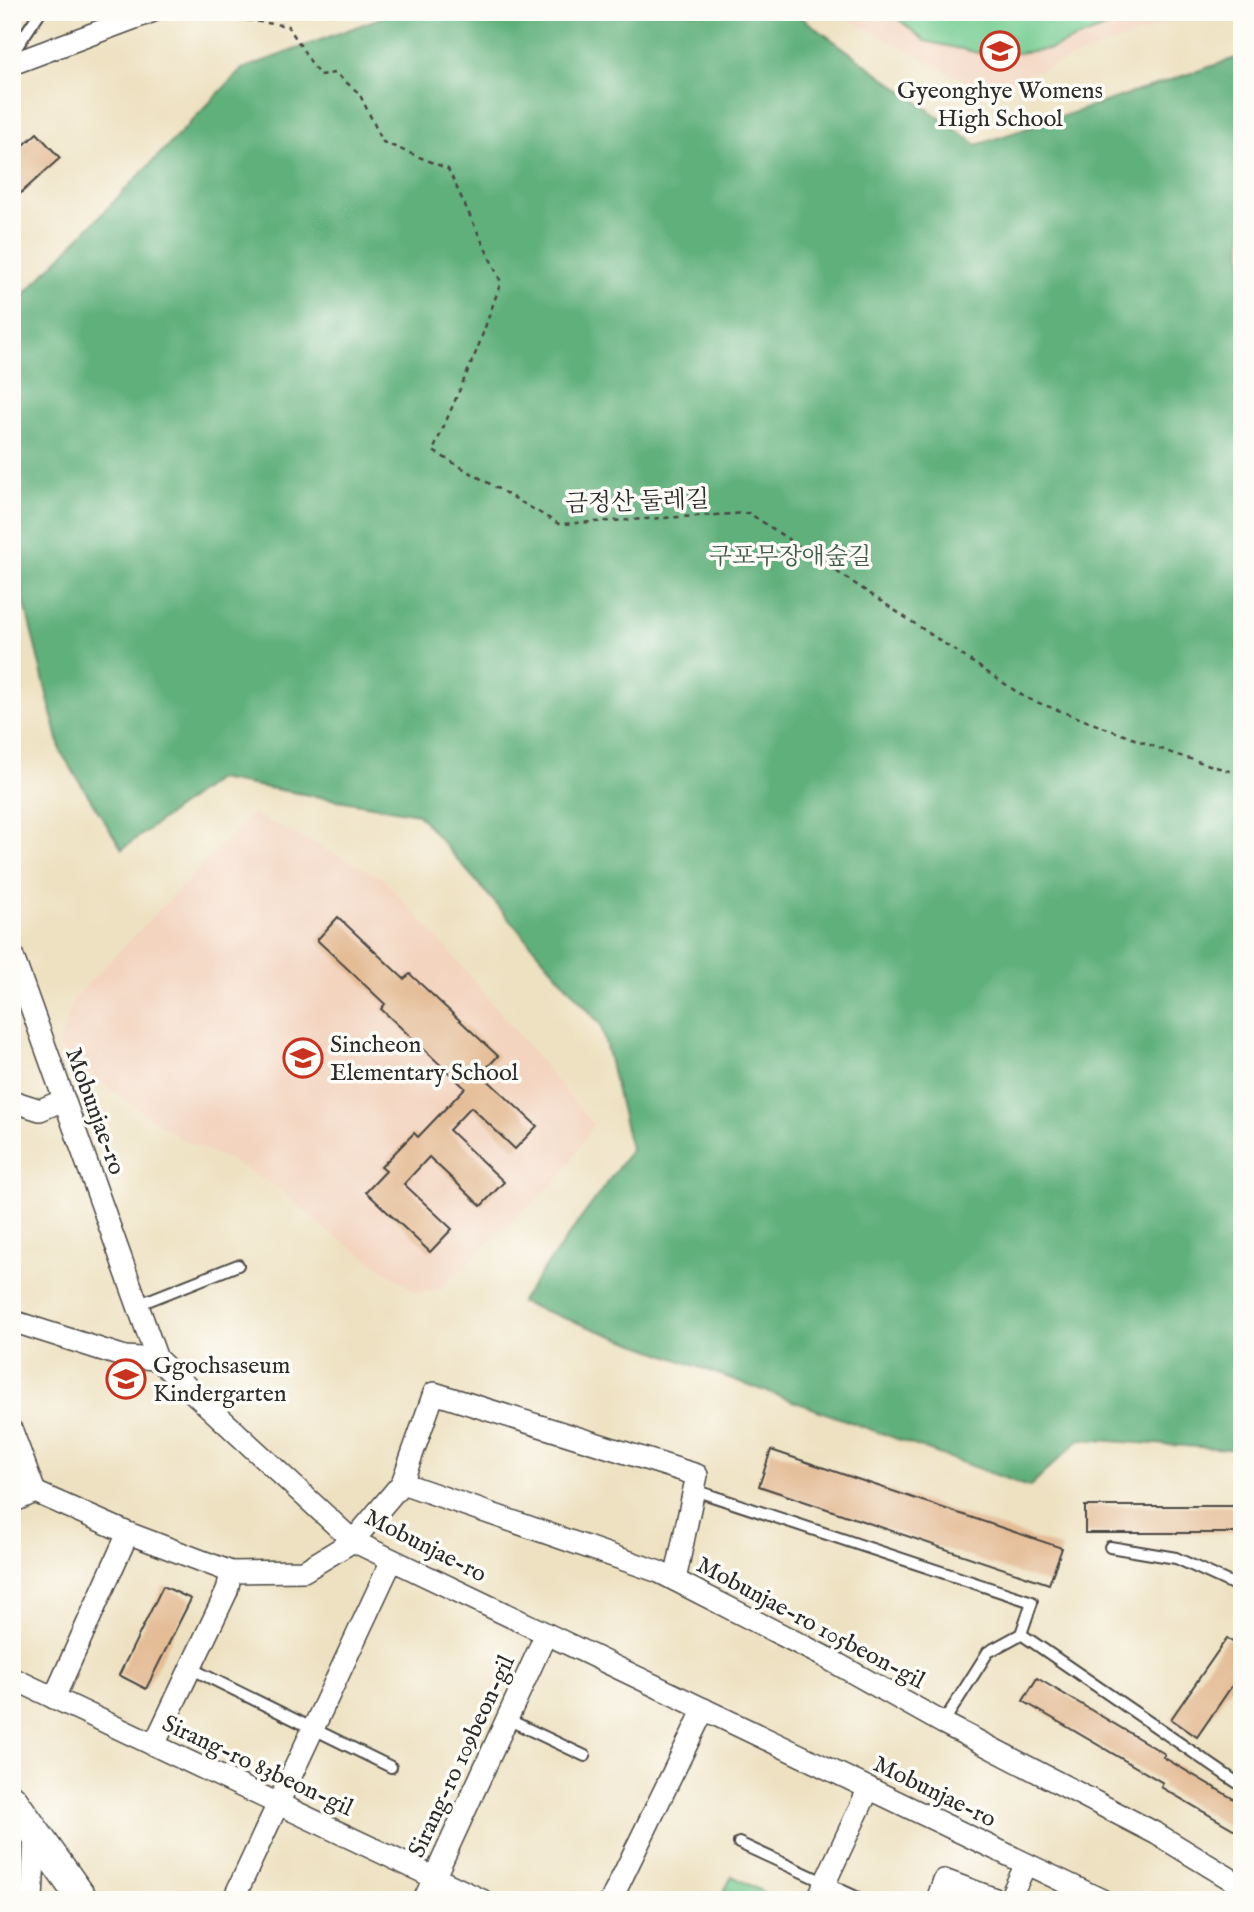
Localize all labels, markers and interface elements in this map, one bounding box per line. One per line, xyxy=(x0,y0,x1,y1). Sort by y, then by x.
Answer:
school or university icon: Gyeonghye Womens High School xyxy=(979,30,1021,72)
place label: Gyeonghye Womens High School xyxy=(897,76,1103,135)
street label: 금정산 둘레길 xyxy=(564,484,710,521)
park label: 구포무장애숲길 xyxy=(709,542,871,573)
place label: Sincheon Elementary School xyxy=(330,1030,519,1089)
school or university icon: Sincheon Elementary School xyxy=(282,1037,324,1079)
street label: Mobunjae-ro xyxy=(57,1044,132,1179)
place label: Ggochsaseum Kindergarten xyxy=(153,1351,290,1410)
school or university icon: Ggochsaseum Kindergarten xyxy=(105,1358,147,1400)
street label: Mobunjae-ro xyxy=(359,1502,492,1590)
street label: Mobunjae-ro 105beon-gil xyxy=(691,1550,930,1697)
street label: Sirang-ro 109beon-gil xyxy=(402,1650,523,1863)
street label: Sirang-ro 83beon-gil xyxy=(157,1709,358,1824)
street label: Mobunjae-ro xyxy=(868,1749,1001,1835)

